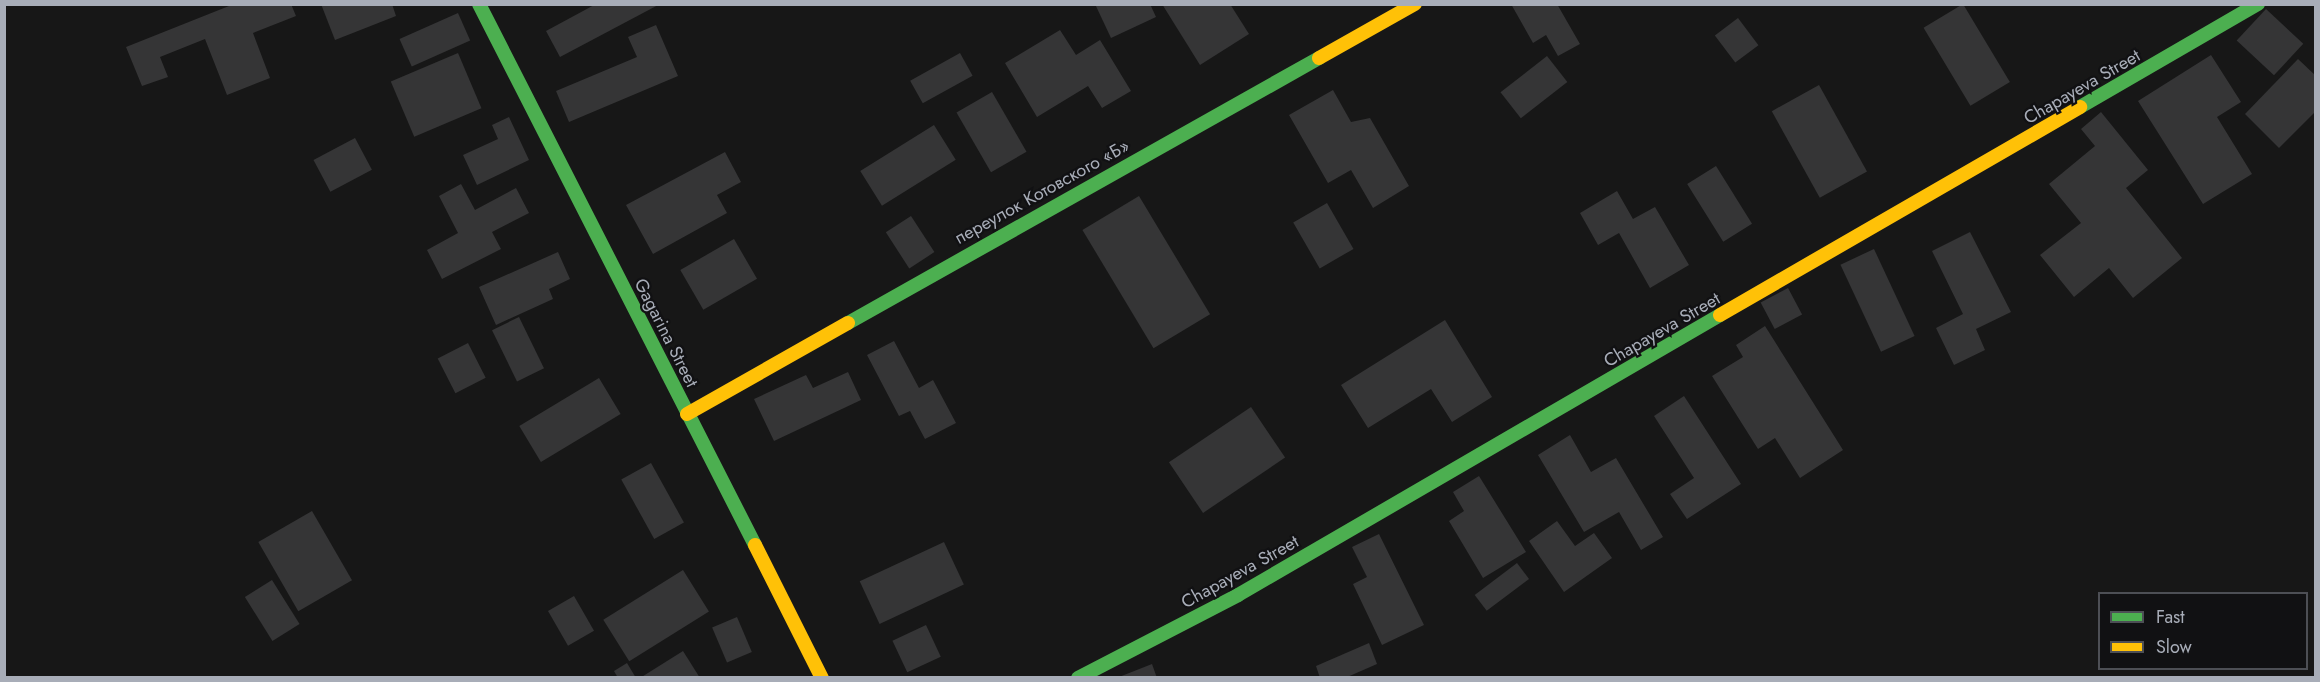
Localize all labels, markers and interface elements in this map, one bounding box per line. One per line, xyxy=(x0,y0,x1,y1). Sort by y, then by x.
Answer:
street label: Chapayeva Street xyxy=(2020,45,2144,129)
street label: переулок Котовского «Б» xyxy=(951,135,1133,249)
street label: Gagarina Street xyxy=(629,275,703,391)
street label: Chapayeva Street xyxy=(1600,288,1724,372)
street label: Chapayeva Street xyxy=(1178,531,1302,613)
legend xyxy=(2098,592,2308,670)
text: Fast xyxy=(2156,604,2185,630)
text: Slow xyxy=(2156,634,2192,660)

